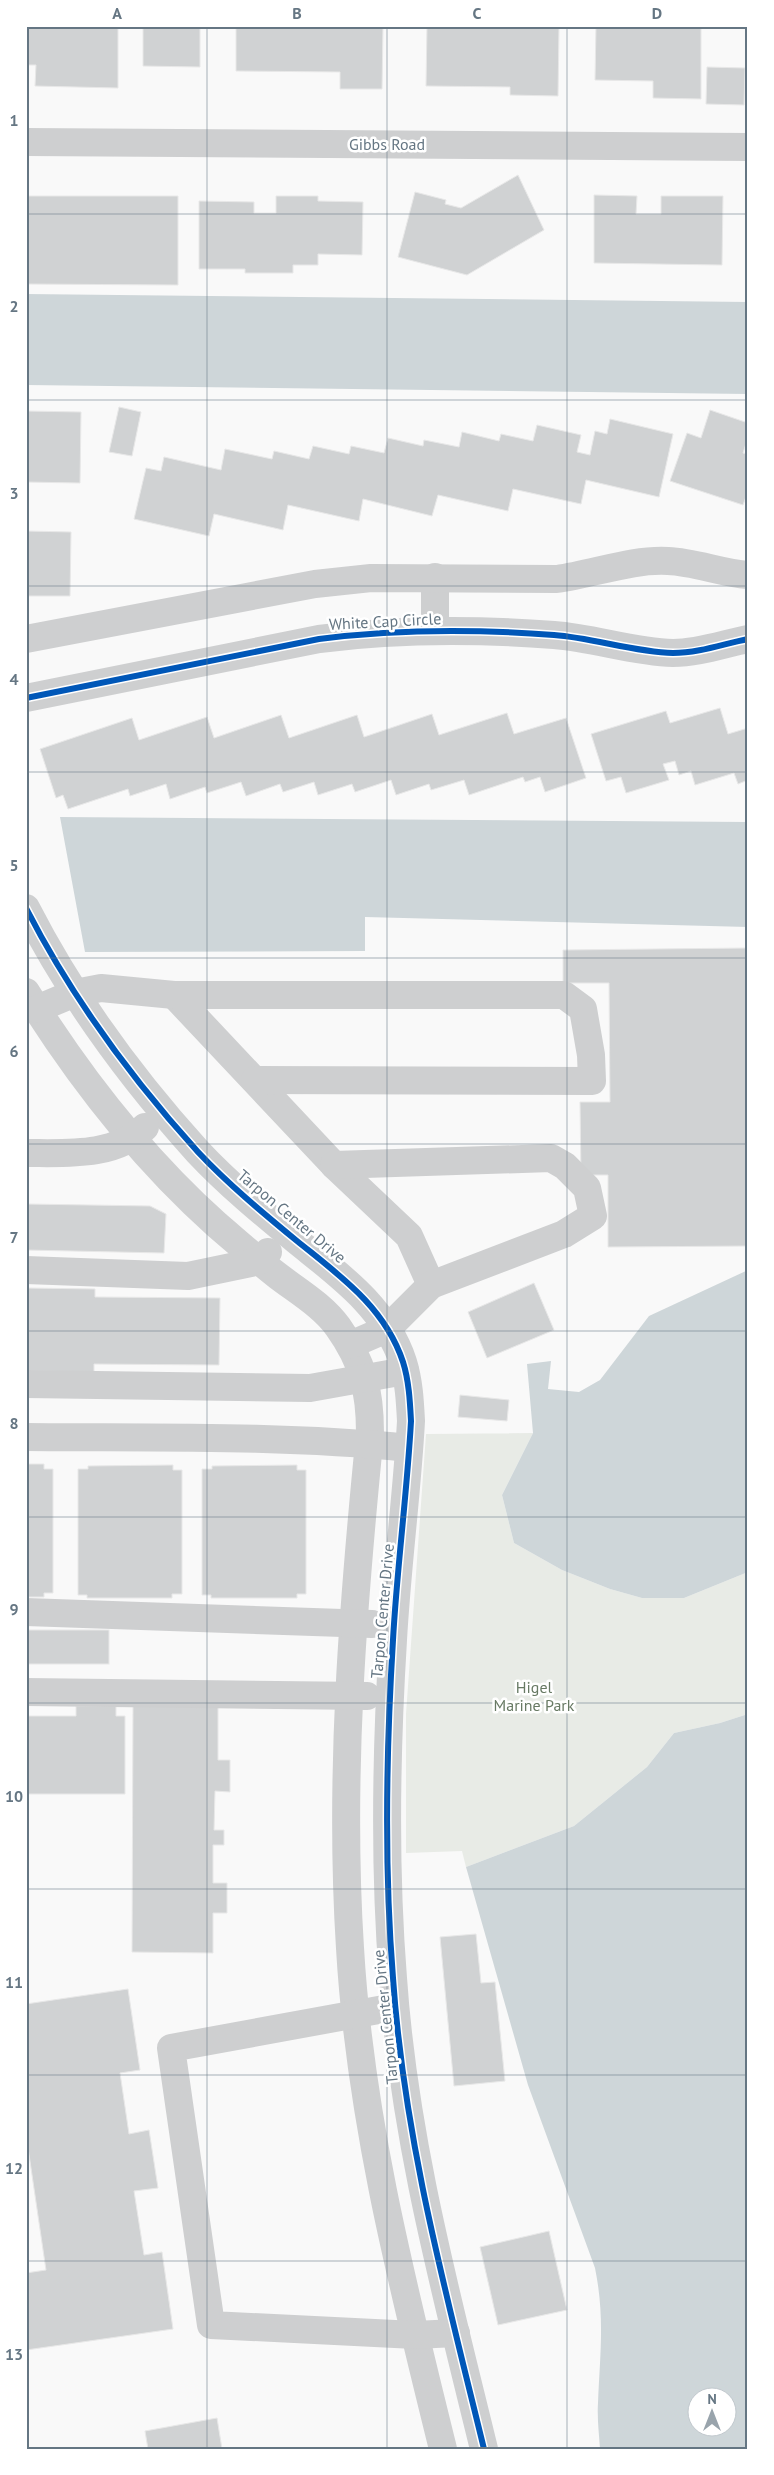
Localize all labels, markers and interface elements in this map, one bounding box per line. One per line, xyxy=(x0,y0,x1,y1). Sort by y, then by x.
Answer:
text: A xyxy=(112,3,122,23)
text: B xyxy=(292,3,302,23)
text: C xyxy=(473,3,482,23)
text: D xyxy=(652,3,662,23)
text: 1 xyxy=(9,110,19,130)
street label: Gibbs Road xyxy=(349,134,425,154)
text: 2 xyxy=(9,296,19,316)
text: 3 xyxy=(9,483,19,503)
street label: White Cap Circle xyxy=(328,608,442,634)
text: 4 xyxy=(9,669,19,689)
text: 5 xyxy=(9,855,19,875)
text: 6 xyxy=(9,1041,19,1061)
street label: Tarpon Center Drive xyxy=(234,1165,350,1267)
text: 7 xyxy=(9,1227,19,1247)
text: 8 xyxy=(9,1413,19,1433)
street label: Tarpon Center Drive xyxy=(366,1543,398,1679)
text: 9 xyxy=(9,1599,19,1619)
park label: Higel Marine Park xyxy=(494,1677,575,1715)
text: 10 xyxy=(5,1786,23,1806)
street label: Tarpon Center Drive xyxy=(368,1949,402,2085)
text: 11 xyxy=(5,1972,23,1992)
text: 12 xyxy=(5,2158,23,2178)
text: 13 xyxy=(5,2344,23,2364)
north arrow xyxy=(686,2388,736,2438)
text: N xyxy=(707,2390,717,2408)

